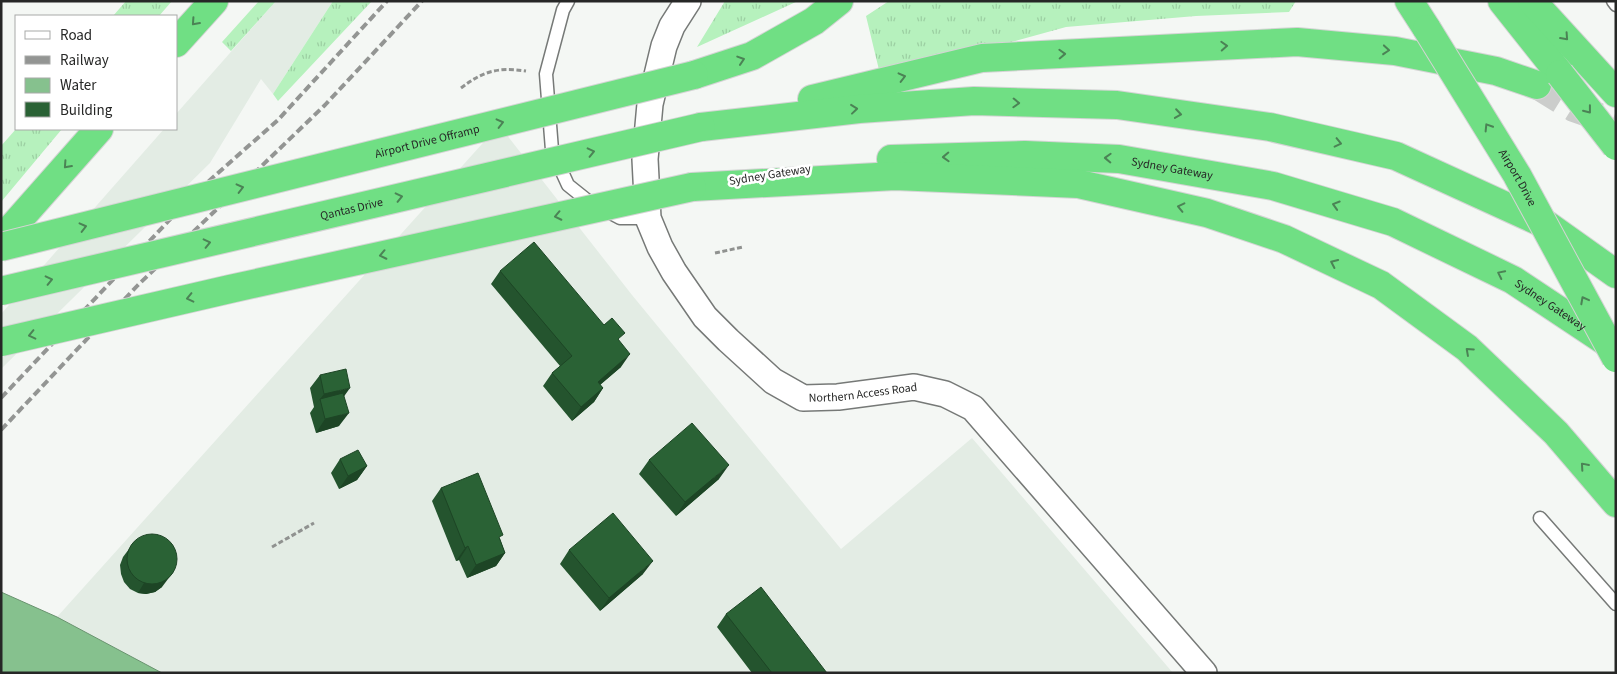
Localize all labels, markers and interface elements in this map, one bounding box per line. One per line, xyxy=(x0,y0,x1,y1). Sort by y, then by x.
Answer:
legend xyxy=(15,15,178,130)
one-way arrow xyxy=(192,17,201,26)
text: Road xyxy=(60,25,92,46)
one-way arrow xyxy=(1559,32,1568,41)
one-way arrow xyxy=(1220,41,1228,52)
one-way arrow xyxy=(1382,44,1390,55)
one-way arrow xyxy=(1058,49,1066,60)
text: Railway xyxy=(60,50,109,71)
one-way arrow xyxy=(736,56,744,66)
one-way arrow xyxy=(897,72,906,83)
text: Water xyxy=(60,75,97,96)
one-way arrow xyxy=(1013,97,1021,108)
text: Building xyxy=(60,100,113,121)
one-way arrow xyxy=(850,104,858,115)
one-way arrow xyxy=(1582,104,1590,113)
one-way arrow xyxy=(1175,108,1183,119)
one-way arrow xyxy=(495,119,503,129)
street label: Airport Drive Offramp xyxy=(373,120,482,162)
one-way arrow xyxy=(1484,124,1494,133)
one-way arrow xyxy=(1333,137,1342,148)
street label: Airport Drive xyxy=(1494,146,1541,209)
one-way arrow xyxy=(587,147,596,158)
one-way arrow xyxy=(942,152,950,163)
one-way arrow xyxy=(1104,153,1112,164)
street label: Sydney Gateway xyxy=(1130,153,1215,184)
one-way arrow xyxy=(64,160,73,169)
street label: Sydney Gateway xyxy=(728,160,812,190)
one-way arrow xyxy=(236,183,245,194)
one-way arrow xyxy=(395,192,404,203)
street label: Qantas Drive xyxy=(318,193,385,224)
one-way arrow xyxy=(1332,200,1340,210)
one-way arrow xyxy=(1177,202,1186,213)
one-way arrow xyxy=(554,210,563,221)
one-way arrow xyxy=(78,222,87,233)
one-way arrow xyxy=(202,238,211,249)
one-way arrow xyxy=(378,249,387,260)
one-way arrow xyxy=(1330,259,1339,269)
one-way arrow xyxy=(1497,270,1506,280)
one-way arrow xyxy=(44,275,53,286)
street label: Sydney Gateway xyxy=(1511,275,1590,335)
one-way arrow xyxy=(186,292,194,303)
one-way arrow xyxy=(1580,296,1590,305)
one-way arrow xyxy=(27,329,36,340)
one-way arrow xyxy=(1466,347,1475,356)
street label: Northern Access Road xyxy=(808,378,918,406)
one-way arrow xyxy=(1581,462,1590,471)

